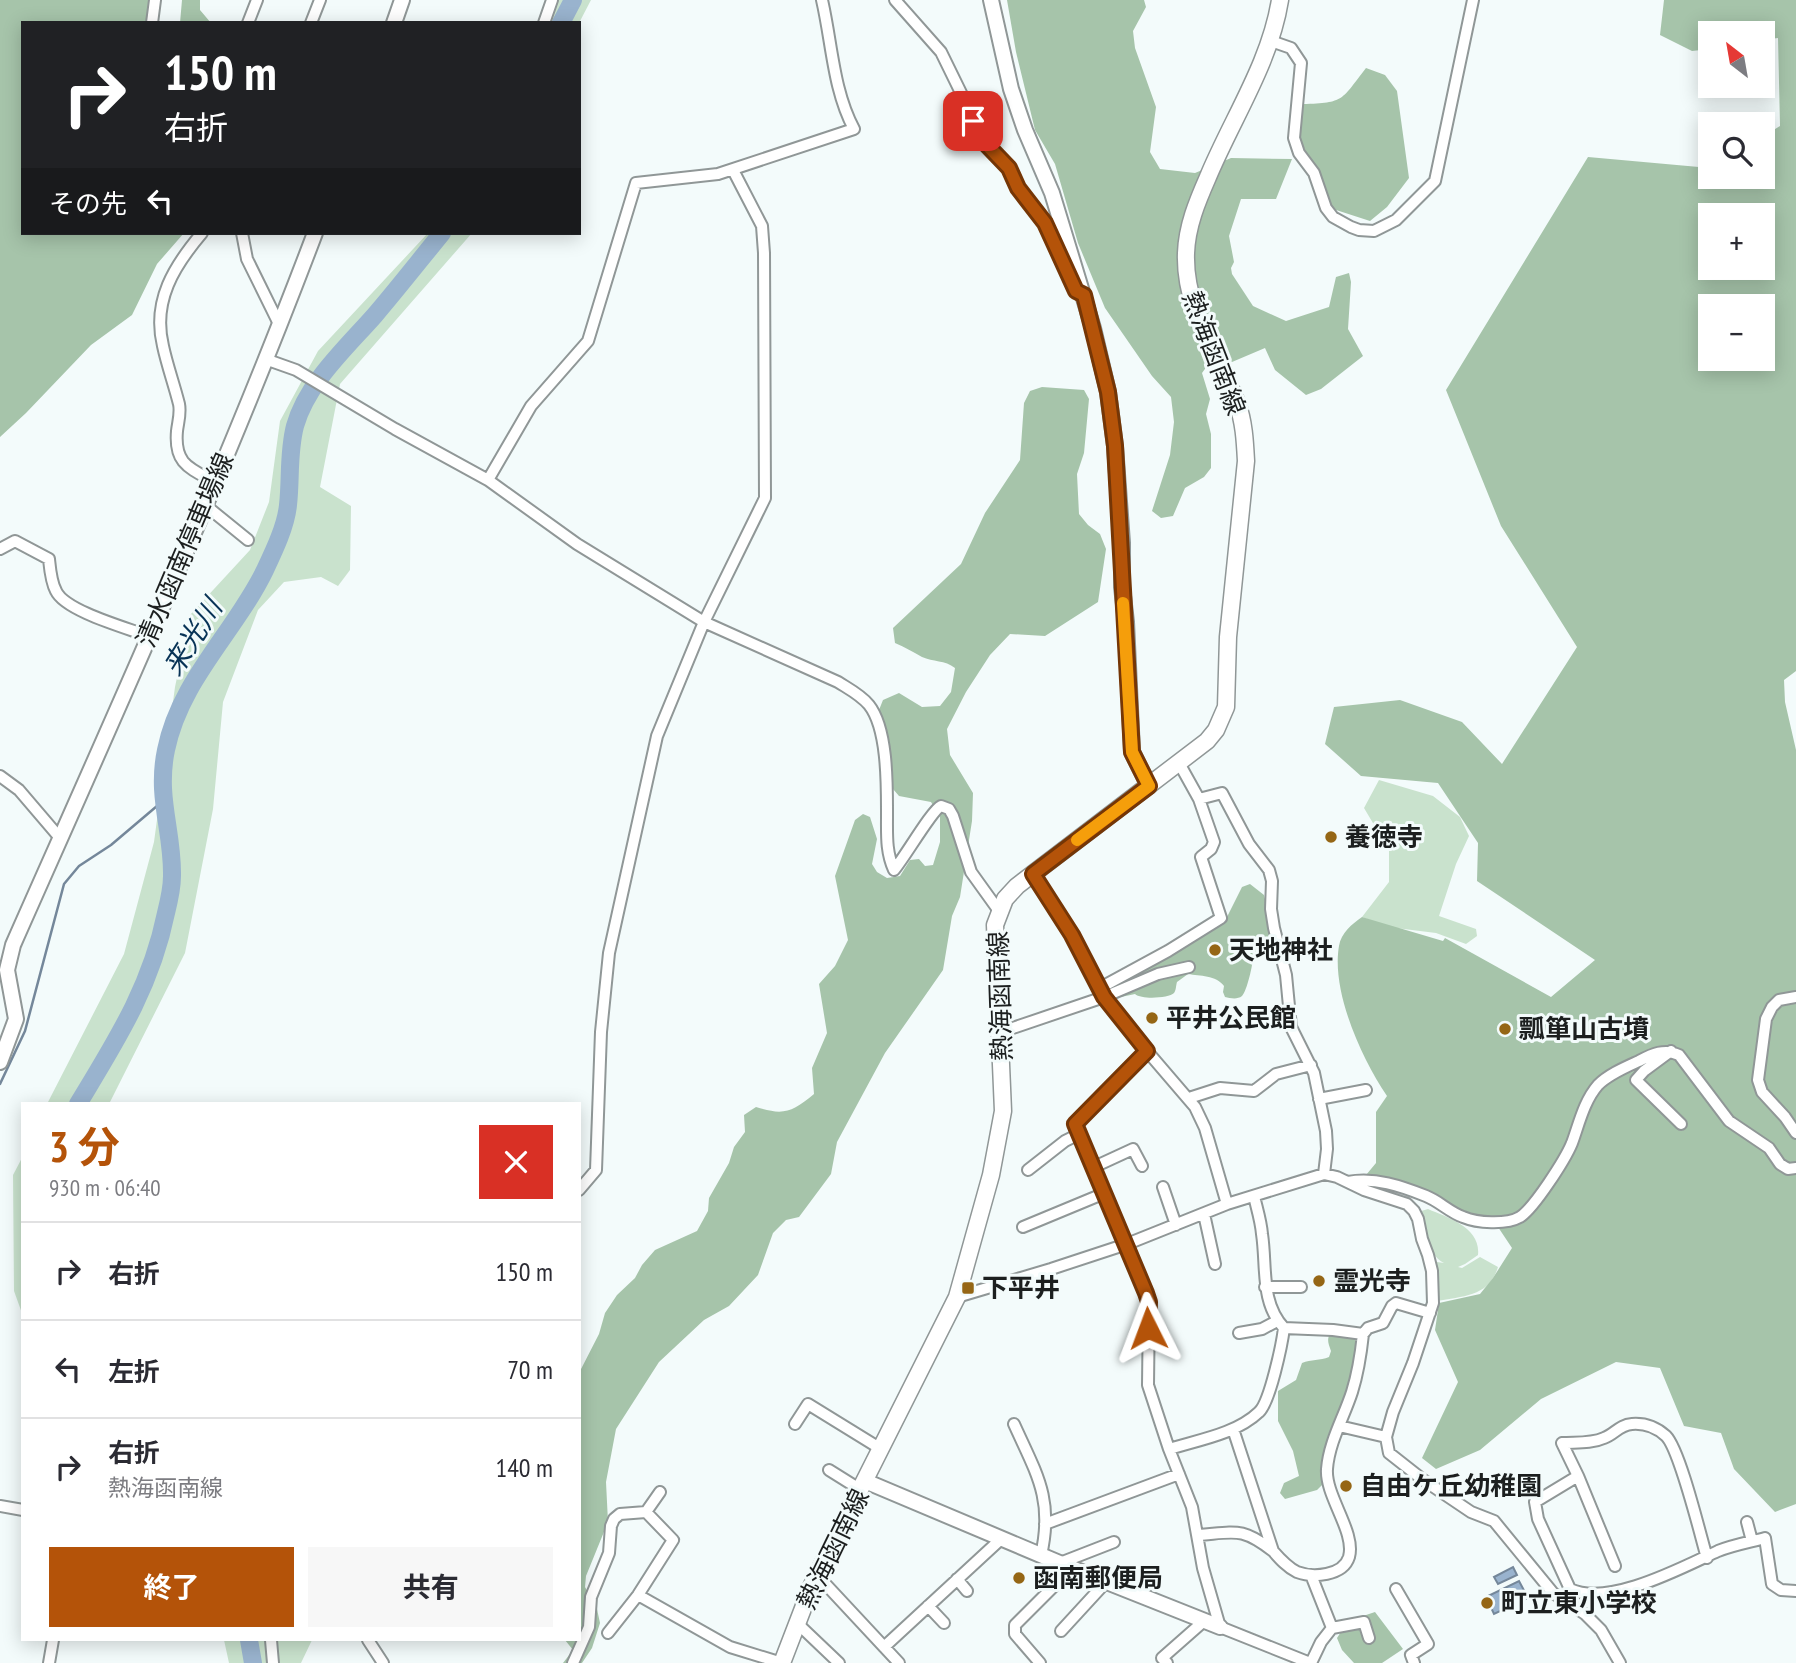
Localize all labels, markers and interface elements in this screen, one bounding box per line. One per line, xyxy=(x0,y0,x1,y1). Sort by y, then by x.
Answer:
north arrow xyxy=(1698,21,1774,98)
map controls xyxy=(1698,21,1775,371)
text: 150 m xyxy=(164,40,277,104)
icon: right xyxy=(49,49,140,140)
pin xyxy=(943,91,1003,151)
icon: arrive xyxy=(954,102,992,140)
text: 右折 xyxy=(164,106,228,148)
button: search xyxy=(1698,112,1775,189)
icon: left xyxy=(141,182,179,220)
text: その先 xyxy=(49,187,127,220)
button: + xyxy=(1698,203,1775,280)
street label: 熱海函南線 xyxy=(1176,286,1253,419)
button: − xyxy=(1698,294,1775,371)
street label: 清水函南停車場線 xyxy=(129,448,240,652)
water label: 来光川 xyxy=(154,589,231,682)
place label: 養徳寺 xyxy=(1345,820,1423,853)
marker: 養徳寺 xyxy=(1323,829,1339,845)
street label: 熱海函南線 xyxy=(981,930,1018,1062)
place label: 天地神社 xyxy=(1229,933,1333,966)
marker: 天地神社 xyxy=(1207,942,1223,958)
place label: 平井公民館 xyxy=(1166,1001,1296,1034)
marker: 平井公民館 xyxy=(1144,1010,1160,1026)
place label: 瓢箪山古墳 xyxy=(1518,1012,1649,1045)
marker: 瓢箪山古墳 xyxy=(1497,1021,1513,1037)
text: 3 分 xyxy=(49,1119,120,1174)
button: close xyxy=(479,1125,553,1199)
text: 930 m · 06:40 xyxy=(49,1173,161,1202)
icon: right xyxy=(49,1252,87,1290)
text: 150 m xyxy=(495,1255,553,1288)
text: 右折 xyxy=(108,1257,160,1290)
place label: 霊光寺 xyxy=(1333,1264,1411,1297)
place label: 下平井 xyxy=(982,1271,1060,1304)
marker: 霊光寺 xyxy=(1311,1273,1327,1289)
marker: 下平井 xyxy=(960,1280,976,1296)
position arrow xyxy=(1111,1291,1185,1365)
icon: left xyxy=(49,1350,87,1388)
text: 70 m xyxy=(507,1353,553,1386)
text: 左折 xyxy=(108,1355,160,1388)
text: 右折 xyxy=(108,1436,160,1469)
icon: right xyxy=(49,1448,87,1486)
text: 140 m xyxy=(495,1451,553,1484)
place label: 自由ケ丘幼稚園 xyxy=(1360,1469,1542,1502)
text: 熱海函南線 xyxy=(108,1473,223,1502)
marker: 自由ケ丘幼稚園 xyxy=(1338,1478,1354,1494)
street label: 熱海函南線 xyxy=(789,1483,876,1614)
button: 終了 xyxy=(49,1547,294,1627)
button: 共有 xyxy=(308,1547,553,1627)
place label: 函南郵便局 xyxy=(1033,1561,1163,1594)
marker: 函南郵便局 xyxy=(1011,1570,1027,1586)
place label: 町立東小学校 xyxy=(1501,1586,1657,1619)
marker: 町立東小学校 xyxy=(1479,1595,1495,1611)

